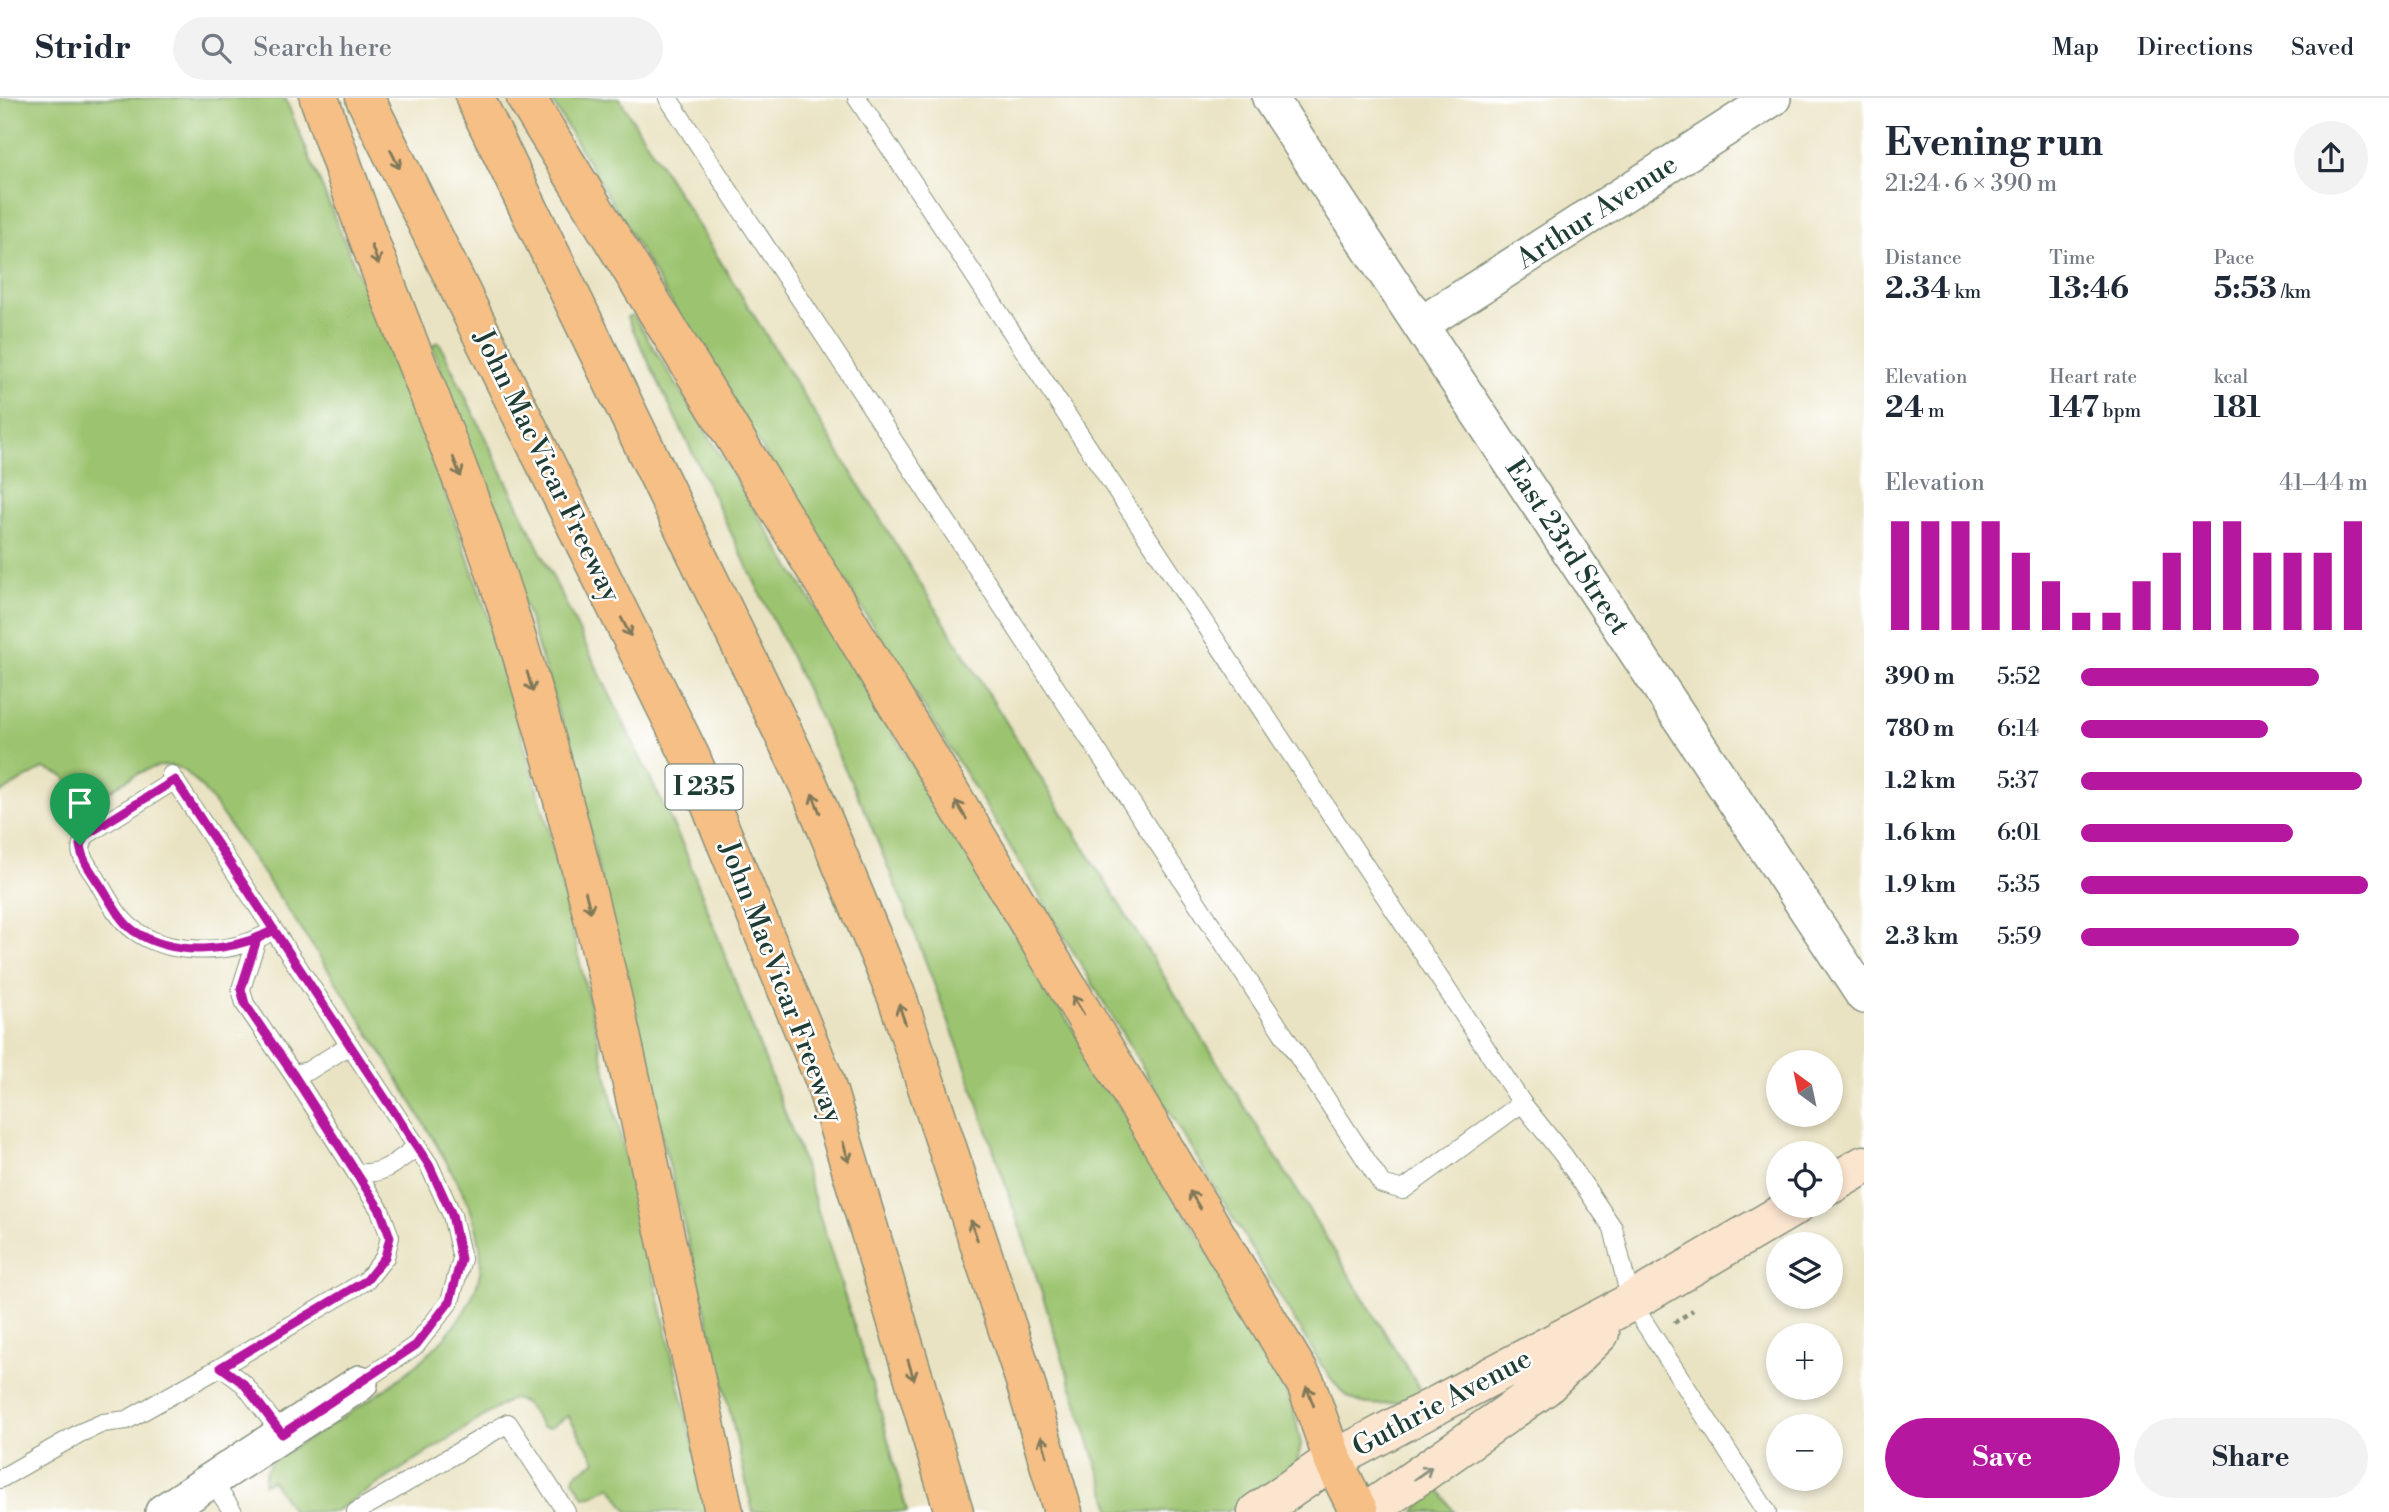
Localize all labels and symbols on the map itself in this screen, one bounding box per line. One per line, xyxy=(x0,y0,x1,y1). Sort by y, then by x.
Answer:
street label: Arthur Avenue xyxy=(1509,147,1684,278)
one-way arrow xyxy=(388,148,402,169)
one-way arrow xyxy=(370,243,382,265)
street label: John MacVicar Freeway xyxy=(465,323,628,608)
street label: East 23rd Street xyxy=(1497,452,1637,642)
one-way arrow xyxy=(452,455,465,477)
one-way arrow xyxy=(620,616,634,637)
one-way arrow xyxy=(524,671,537,693)
road number: I 235 xyxy=(666,764,742,810)
pin xyxy=(50,773,110,845)
one-way arrow xyxy=(809,793,822,815)
one-way arrow xyxy=(953,801,967,821)
street label: John MacVicar Freeway xyxy=(711,835,851,1128)
one-way arrow xyxy=(582,890,595,913)
one-way arrow xyxy=(1071,996,1085,1016)
one-way arrow xyxy=(895,1003,908,1025)
north arrow xyxy=(1766,1050,1843,1127)
one-way arrow xyxy=(840,1141,853,1163)
one-way arrow xyxy=(1188,1191,1202,1211)
one-way arrow xyxy=(967,1219,980,1241)
street label: Guthrie Avenue xyxy=(1347,1341,1537,1465)
one-way arrow xyxy=(905,1359,918,1381)
one-way arrow xyxy=(1303,1386,1316,1408)
one-way arrow xyxy=(1036,1436,1049,1458)
one-way arrow xyxy=(1413,1466,1432,1480)

